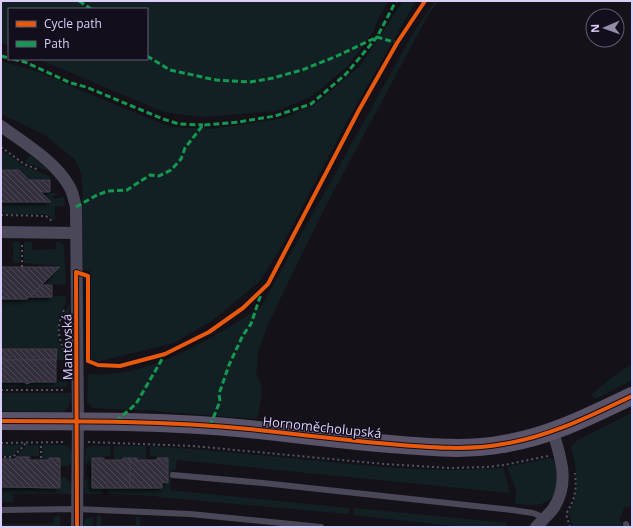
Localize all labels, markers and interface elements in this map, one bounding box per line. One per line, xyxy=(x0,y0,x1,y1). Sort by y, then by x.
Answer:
legend xyxy=(8,8,148,60)
north arrow xyxy=(585,8,625,48)
text: Cycle path xyxy=(44,15,102,32)
text: N xyxy=(587,24,602,33)
text: Path xyxy=(44,35,70,52)
street label: Mantovská xyxy=(57,314,77,380)
street label: Hornoměcholupská xyxy=(262,412,382,442)

